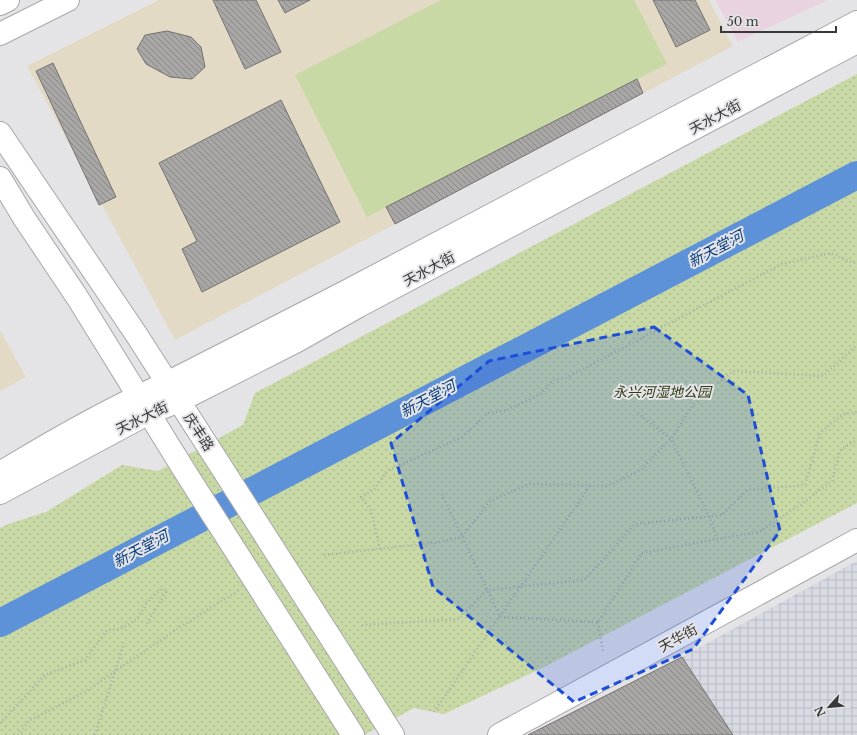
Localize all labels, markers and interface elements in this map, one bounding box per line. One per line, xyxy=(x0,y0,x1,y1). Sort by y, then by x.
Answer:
scale bar xyxy=(721,8,836,34)
text: 50 m xyxy=(727,14,759,29)
street label: 天水大街 xyxy=(686,96,744,138)
water label: 新天堂河 xyxy=(685,225,749,271)
street label: 天水大街 xyxy=(400,248,458,290)
water label: 新天堂河 xyxy=(397,375,461,421)
park label: 永兴河湿地公园 xyxy=(613,383,713,401)
street label: 天水大街 xyxy=(113,398,171,438)
street label: 庆丰路 xyxy=(180,409,218,455)
water label: 新天堂河 xyxy=(110,525,174,571)
street label: 天华街 xyxy=(655,620,701,656)
north arrow xyxy=(809,687,849,727)
text: N xyxy=(811,703,829,719)

